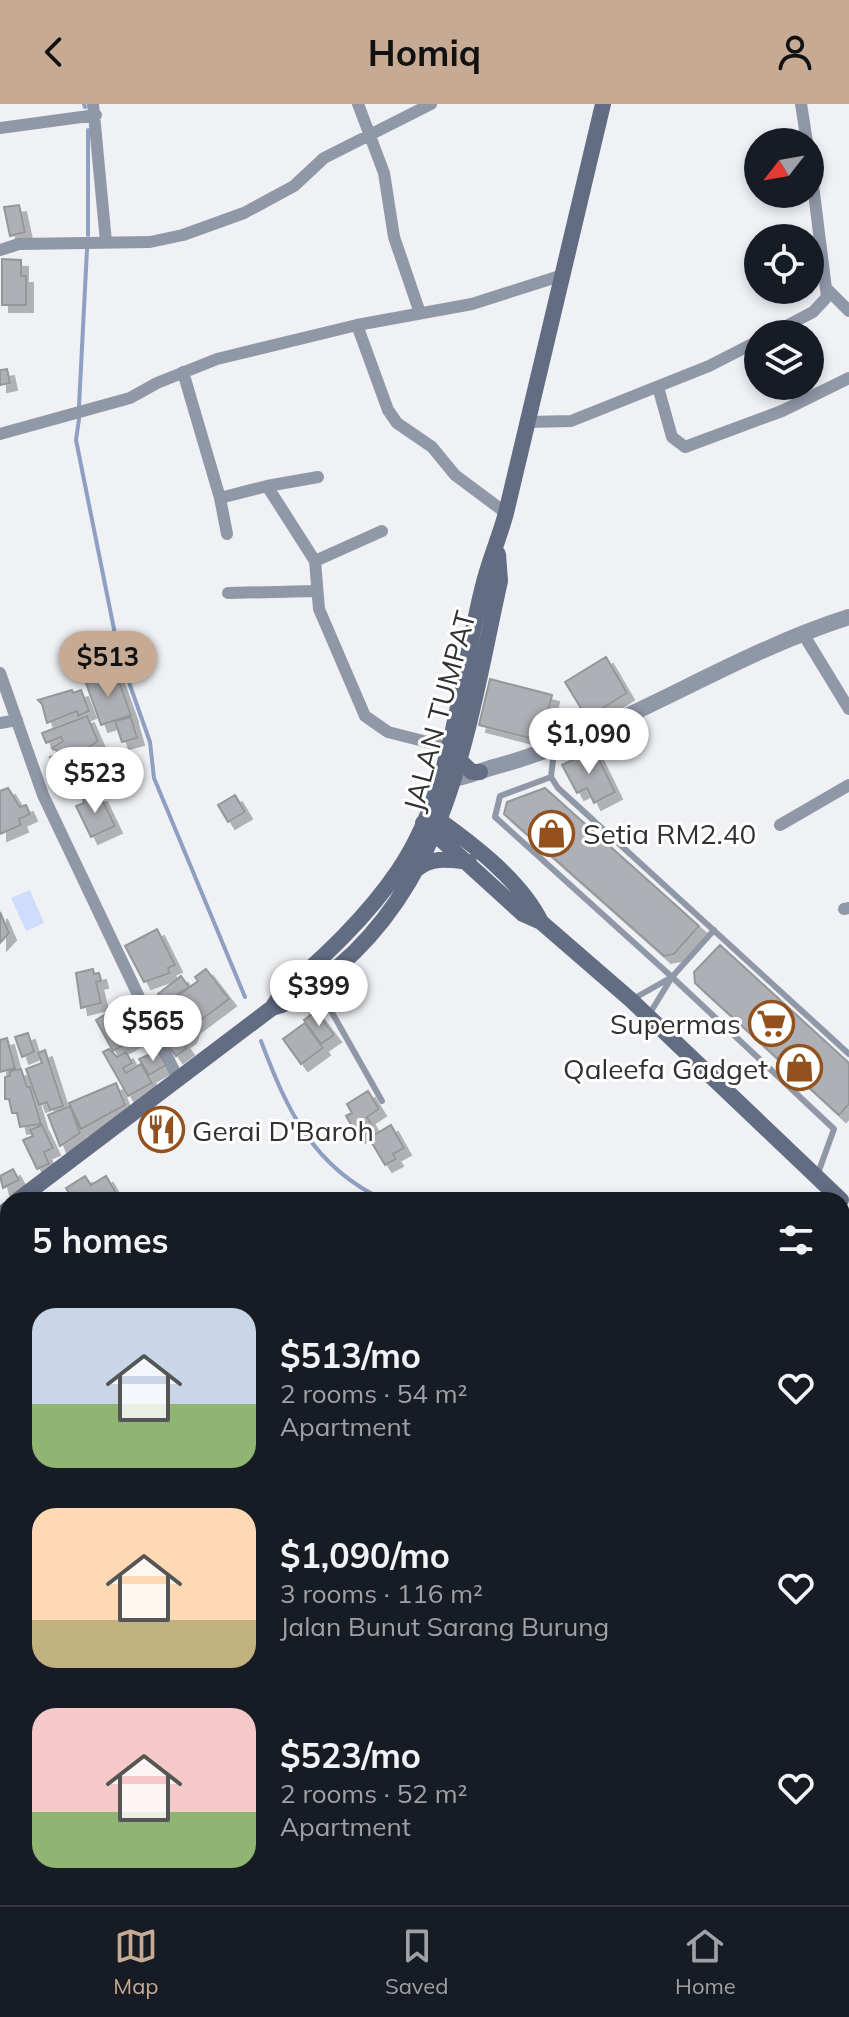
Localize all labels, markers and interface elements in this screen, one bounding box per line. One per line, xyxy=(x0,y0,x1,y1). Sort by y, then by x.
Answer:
icon: back xyxy=(32,30,76,74)
text: Homiq xyxy=(368,30,481,75)
icon: person xyxy=(773,30,817,74)
north arrow xyxy=(744,128,824,208)
map controls xyxy=(744,128,824,400)
button: locate xyxy=(744,224,824,304)
button: layers xyxy=(744,320,824,400)
street label: JALAN TUMPAT xyxy=(395,607,483,815)
pin: $513 xyxy=(61,631,155,699)
text: $513 xyxy=(77,640,139,673)
pin: $1,090 xyxy=(524,708,654,776)
text: $1,090 xyxy=(547,717,631,750)
pin: $523 xyxy=(48,747,142,815)
text: $523 xyxy=(64,756,126,789)
shop icon: Setia RM2.40 xyxy=(528,809,576,857)
place label: Setia RM2.40 xyxy=(583,816,756,851)
pin: $399 xyxy=(272,960,366,1028)
text: $399 xyxy=(288,969,350,1002)
pin: $565 xyxy=(106,995,200,1063)
supermarket icon: Supermas xyxy=(748,999,796,1047)
text: $565 xyxy=(122,1004,184,1037)
place label: Supermas xyxy=(610,1006,741,1041)
shop icon: Qaleefa Gadget xyxy=(775,1044,823,1092)
place label: Qaleefa Gadget xyxy=(563,1051,768,1086)
restaurant icon: Gerai D'Baroh xyxy=(137,1106,185,1154)
place label: Gerai D'Baroh xyxy=(192,1113,374,1148)
icon: filters xyxy=(774,1218,818,1262)
text: 5 homes xyxy=(32,1219,169,1262)
text: $513/mo xyxy=(280,1334,421,1377)
icon: home xyxy=(96,1340,192,1436)
icon: heart xyxy=(774,1366,818,1410)
text: 2 rooms · 54 m² xyxy=(280,1377,467,1410)
text: Apartment xyxy=(280,1410,411,1443)
text: $1,090/mo xyxy=(280,1534,450,1577)
icon: home xyxy=(96,1540,192,1636)
icon: heart xyxy=(774,1566,818,1610)
text: 3 rooms · 116 m² xyxy=(280,1577,483,1610)
text: Jalan Bunut Sarang Burung xyxy=(280,1610,609,1643)
text: $523/mo xyxy=(280,1734,421,1777)
icon: home xyxy=(96,1740,192,1836)
icon: heart xyxy=(774,1766,818,1810)
text: 2 rooms · 52 m² xyxy=(280,1777,467,1810)
text: Apartment xyxy=(280,1810,411,1843)
tab: Map xyxy=(113,1924,159,2000)
tab: Saved xyxy=(385,1924,449,2000)
tab: Home xyxy=(675,1924,736,2000)

